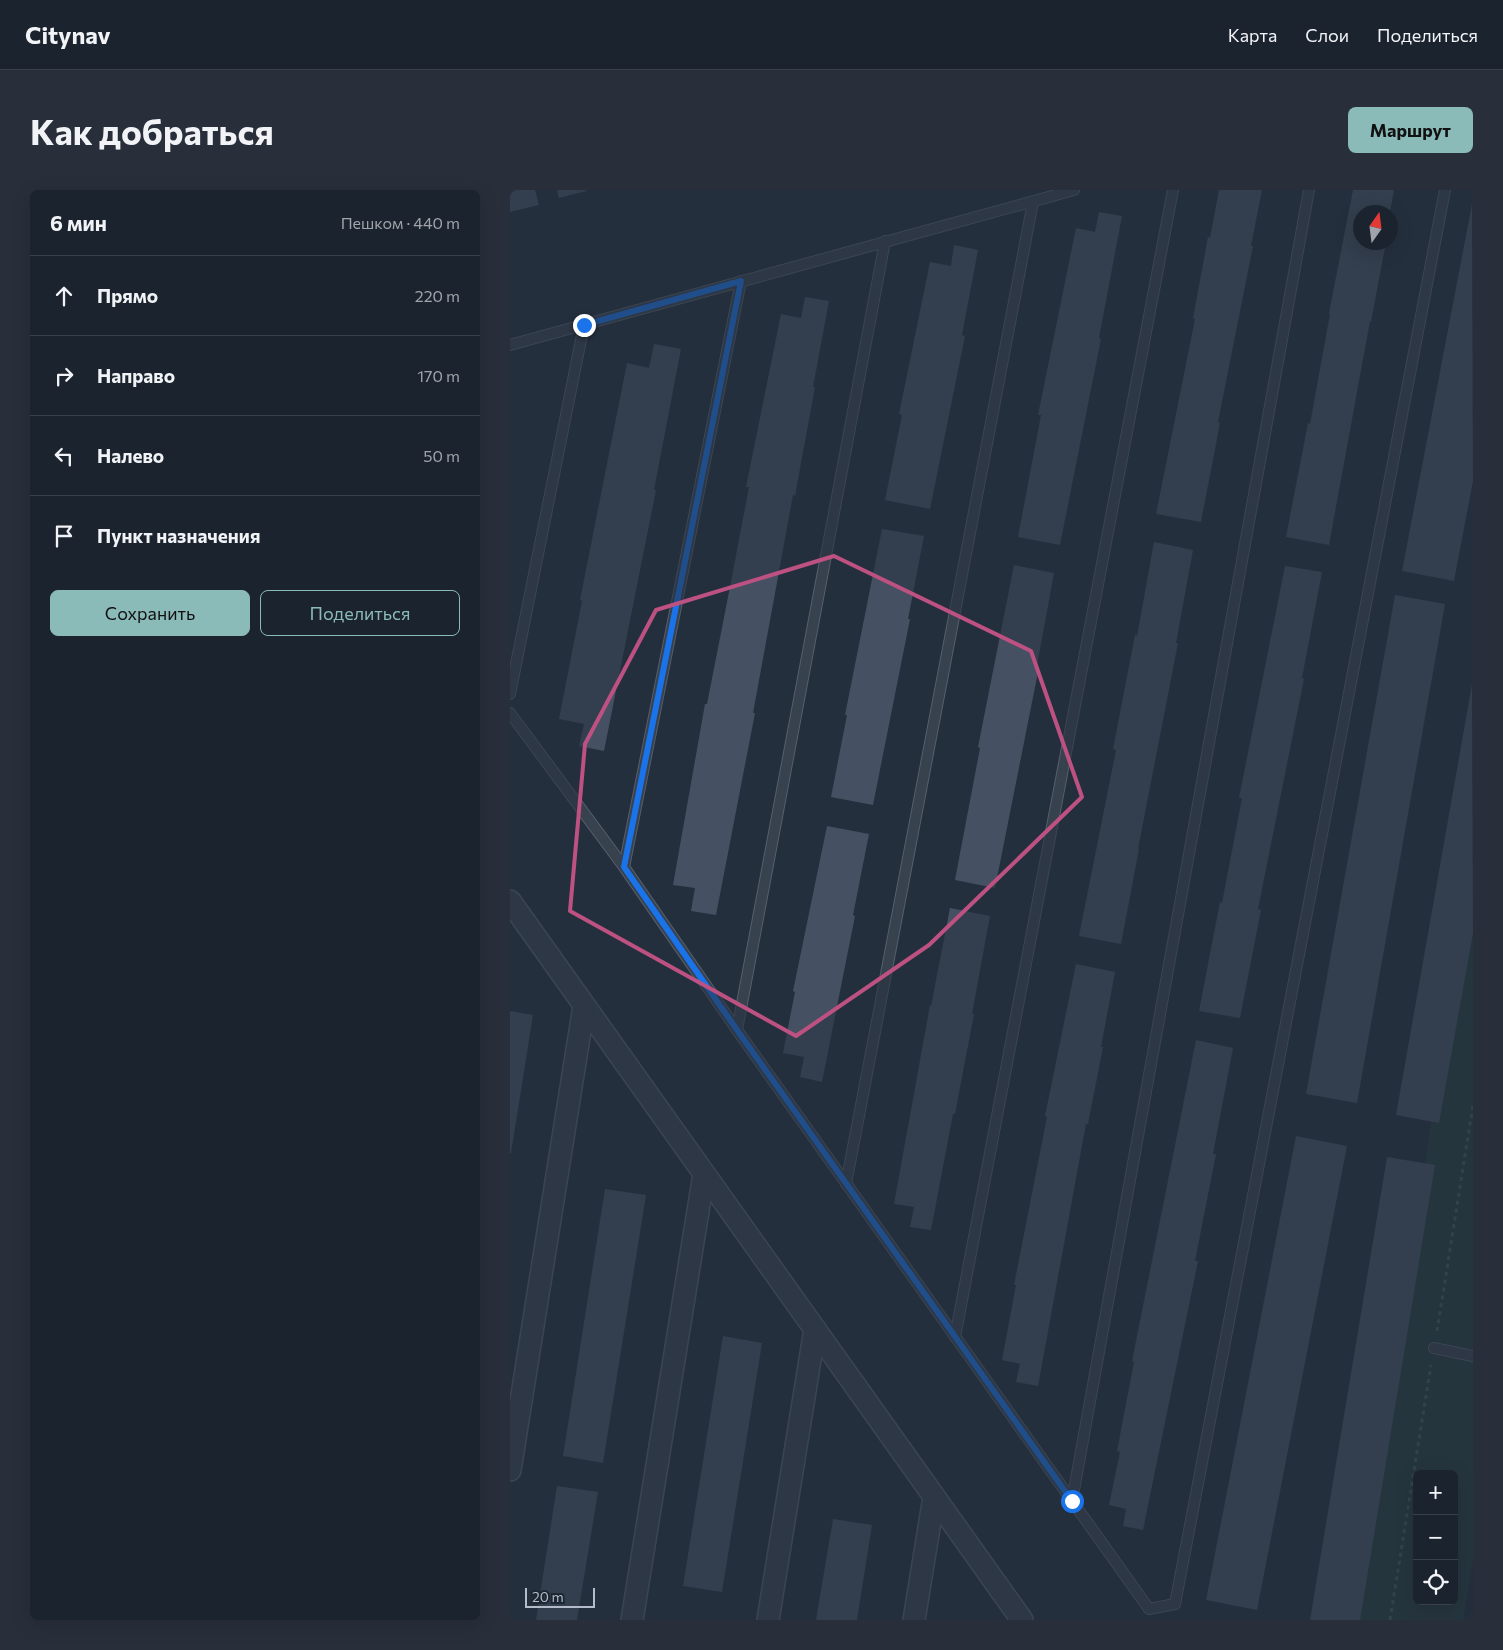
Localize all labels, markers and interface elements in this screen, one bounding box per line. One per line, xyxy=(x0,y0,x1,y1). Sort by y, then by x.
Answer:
text: Citynav xyxy=(25,20,111,49)
text: Карта xyxy=(1228,24,1277,46)
text: Слои xyxy=(1305,24,1349,46)
text: Поделиться xyxy=(1377,24,1478,46)
button: Маршрут xyxy=(1348,107,1473,153)
text: Как добраться xyxy=(30,109,274,152)
north arrow xyxy=(1353,205,1398,250)
text: 6 мин xyxy=(50,210,107,235)
text: Пешком · 440 m xyxy=(341,213,460,232)
icon: ahead xyxy=(50,282,78,310)
text: Прямо xyxy=(97,284,158,307)
text: 220 m xyxy=(415,286,460,305)
route end xyxy=(573,314,596,337)
icon: right xyxy=(50,362,78,390)
text: Направо xyxy=(97,364,175,387)
text: 170 m xyxy=(417,366,460,385)
icon: left xyxy=(50,442,78,470)
text: Налево xyxy=(97,444,164,467)
text: 50 m xyxy=(423,446,460,465)
icon: arrive xyxy=(50,522,78,550)
text: Пункт назначения xyxy=(97,524,260,547)
button: Сохранить xyxy=(50,590,250,636)
button: Поделиться xyxy=(260,590,460,636)
map controls xyxy=(1413,1470,1458,1605)
button: + xyxy=(1413,1470,1458,1515)
route start xyxy=(1061,1490,1084,1513)
button: − xyxy=(1413,1515,1458,1560)
button: locate xyxy=(1413,1560,1458,1605)
scale bar xyxy=(525,1585,595,1608)
text: 20 m xyxy=(532,1588,564,1605)

